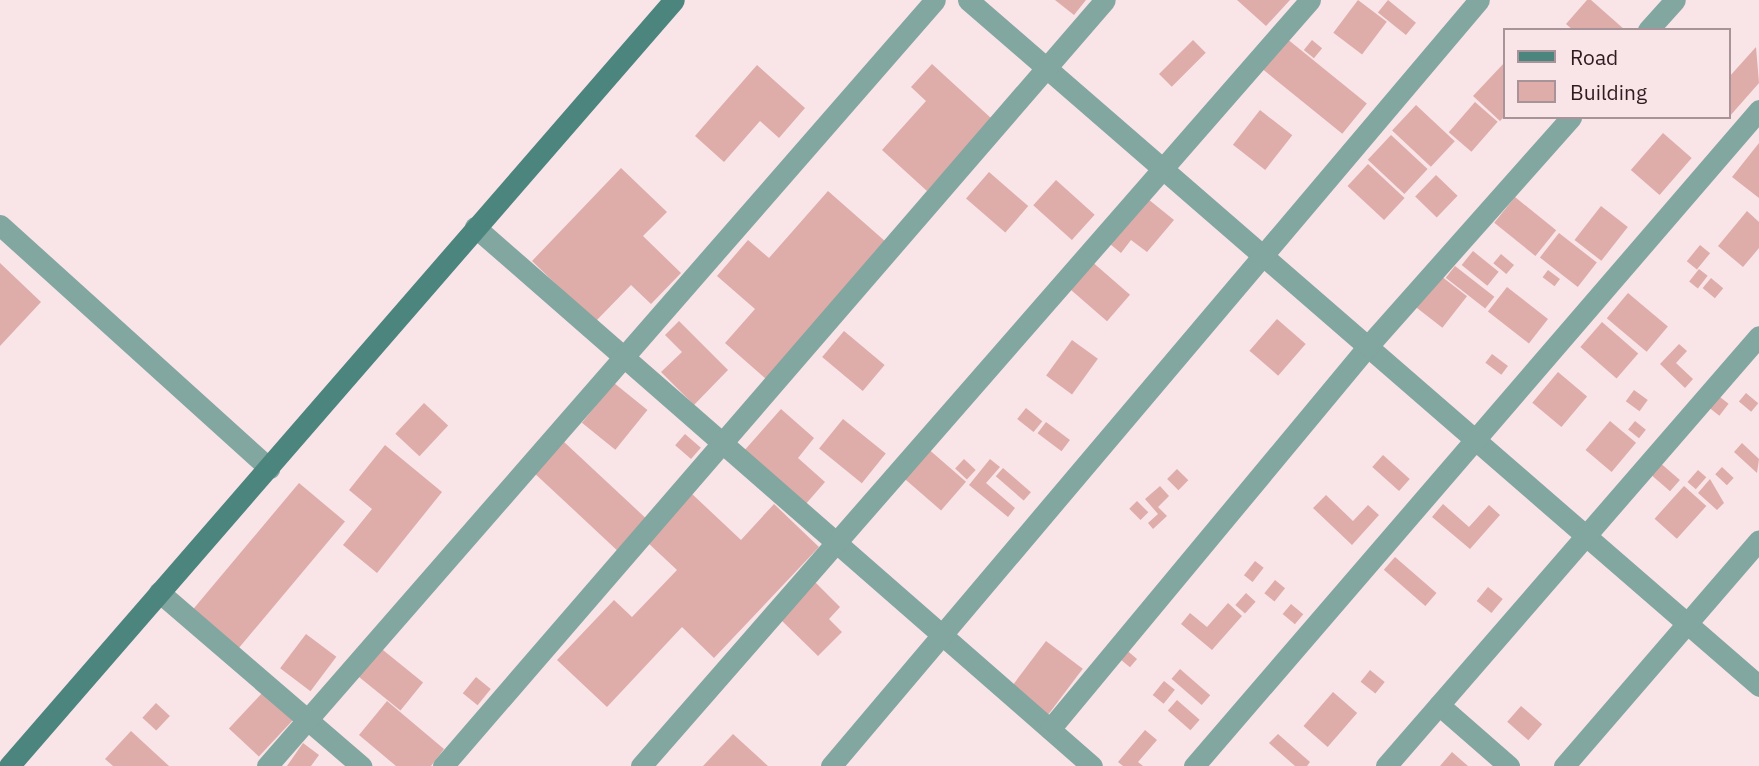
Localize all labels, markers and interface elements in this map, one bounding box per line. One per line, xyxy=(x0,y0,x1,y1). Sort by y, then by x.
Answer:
legend xyxy=(1504,28,1731,119)
text: Road xyxy=(1570,43,1618,71)
text: Building xyxy=(1570,78,1647,106)

